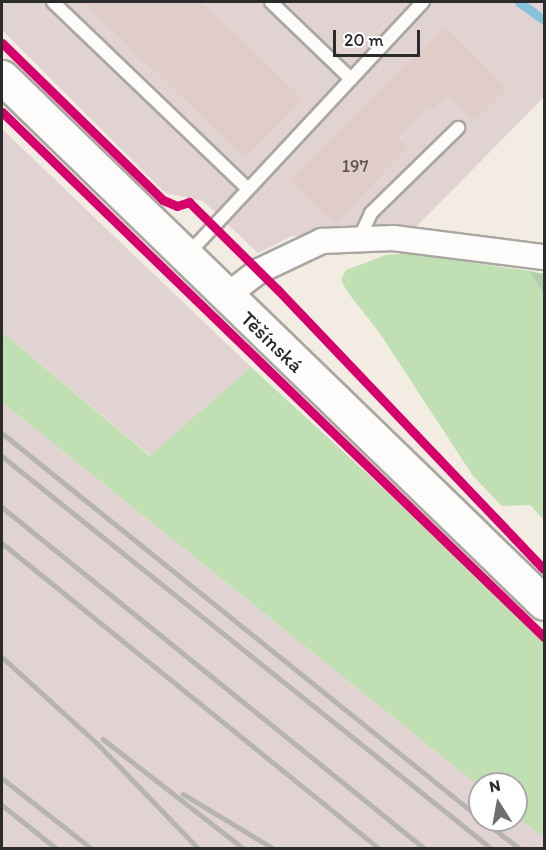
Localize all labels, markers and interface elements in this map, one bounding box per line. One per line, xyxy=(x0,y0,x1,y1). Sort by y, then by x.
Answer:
scale bar xyxy=(336,18,423,56)
text: 20 m xyxy=(344,29,384,51)
house number: 197 xyxy=(342,155,368,177)
street label: Těšínská xyxy=(235,306,309,378)
north arrow xyxy=(468,772,528,832)
text: N xyxy=(488,775,502,796)

